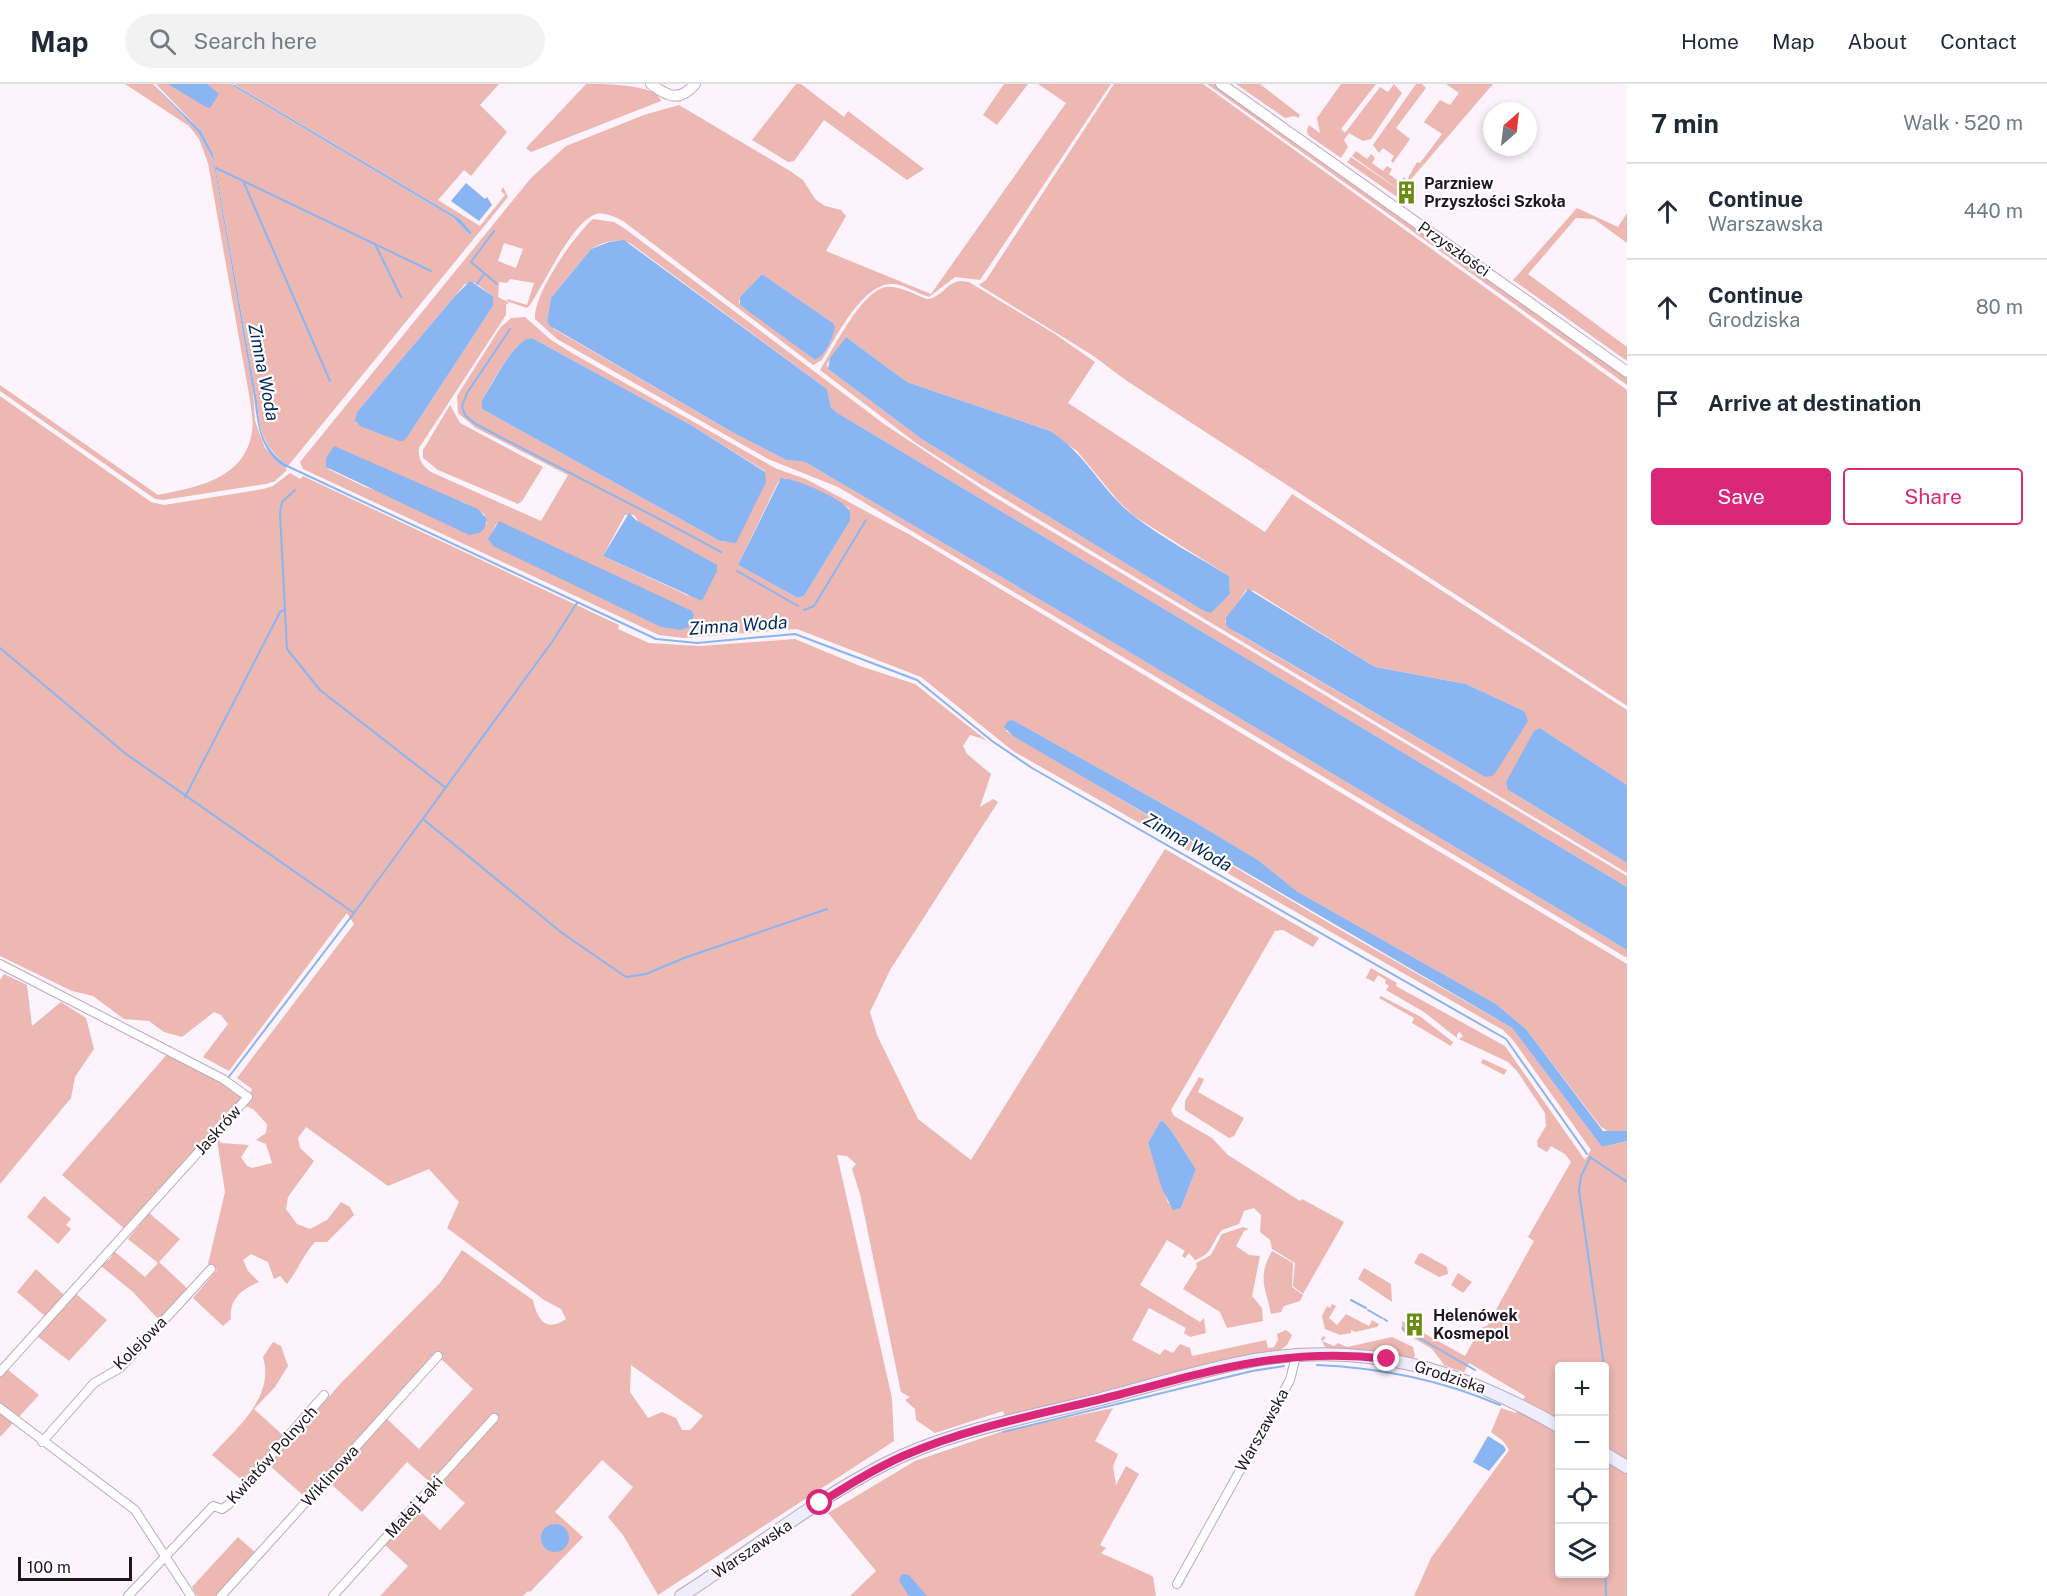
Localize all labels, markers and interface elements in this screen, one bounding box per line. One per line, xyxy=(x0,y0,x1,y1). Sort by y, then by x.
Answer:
search box xyxy=(125,14,545,68)
text: Map xyxy=(30,25,89,58)
icon: search xyxy=(146,25,179,58)
text: Search here xyxy=(194,28,317,54)
text: Home xyxy=(1681,29,1739,54)
text: Map xyxy=(1772,29,1815,54)
text: About xyxy=(1848,29,1907,54)
text: Contact xyxy=(1940,29,2017,54)
north arrow xyxy=(1483,102,1537,156)
text: 7 min xyxy=(1651,108,1719,139)
text: Walk · 520 m xyxy=(1903,111,2023,135)
place label: Parzniew Przyszłości Szkoła xyxy=(1424,174,1566,211)
building icon: Parzniew Przyszłości Szkoła xyxy=(1393,179,1419,205)
text: Continue xyxy=(1708,186,1803,212)
icon: ahead xyxy=(1651,195,1684,228)
text: 440 m xyxy=(1963,199,2023,223)
text: Warszawska xyxy=(1708,212,1823,236)
street label: Przyszłości xyxy=(1415,217,1493,281)
text: Continue xyxy=(1708,282,1803,308)
icon: ahead xyxy=(1651,291,1684,324)
text: 80 m xyxy=(1976,295,2023,319)
text: Grodziska xyxy=(1708,308,1800,332)
water label: Zimna Woda xyxy=(244,321,284,423)
icon: arrive xyxy=(1651,387,1684,420)
text: Arrive at destination xyxy=(1708,390,1921,416)
button: Save xyxy=(1651,468,1831,525)
button: Share xyxy=(1843,468,2023,525)
water label: Zimna Woda xyxy=(688,611,788,639)
water label: Zimna Woda xyxy=(1140,808,1236,876)
street label: Jaskrów xyxy=(191,1101,245,1159)
place label: Helenówek Kosmepol xyxy=(1433,1306,1518,1343)
building icon: Helenówek Kosmepol xyxy=(1402,1311,1428,1337)
street label: Kolejowa xyxy=(109,1312,171,1374)
route end xyxy=(1373,1345,1399,1371)
street label: Grodziska xyxy=(1412,1357,1488,1397)
map controls xyxy=(1555,1362,1609,1578)
button: + xyxy=(1555,1362,1609,1416)
street label: Warszawska xyxy=(1231,1385,1293,1475)
street label: Kwiatów Polnych xyxy=(223,1402,321,1508)
button: − xyxy=(1555,1416,1609,1470)
street label: Wiklinowa xyxy=(297,1441,363,1511)
button: locate xyxy=(1555,1470,1609,1524)
street label: Małej Łąki xyxy=(381,1472,447,1542)
route start xyxy=(806,1489,832,1515)
street label: Warszawska xyxy=(709,1515,795,1583)
button: layers xyxy=(1555,1524,1609,1578)
scale bar xyxy=(18,1554,132,1582)
text: 100 m xyxy=(27,1558,71,1577)

